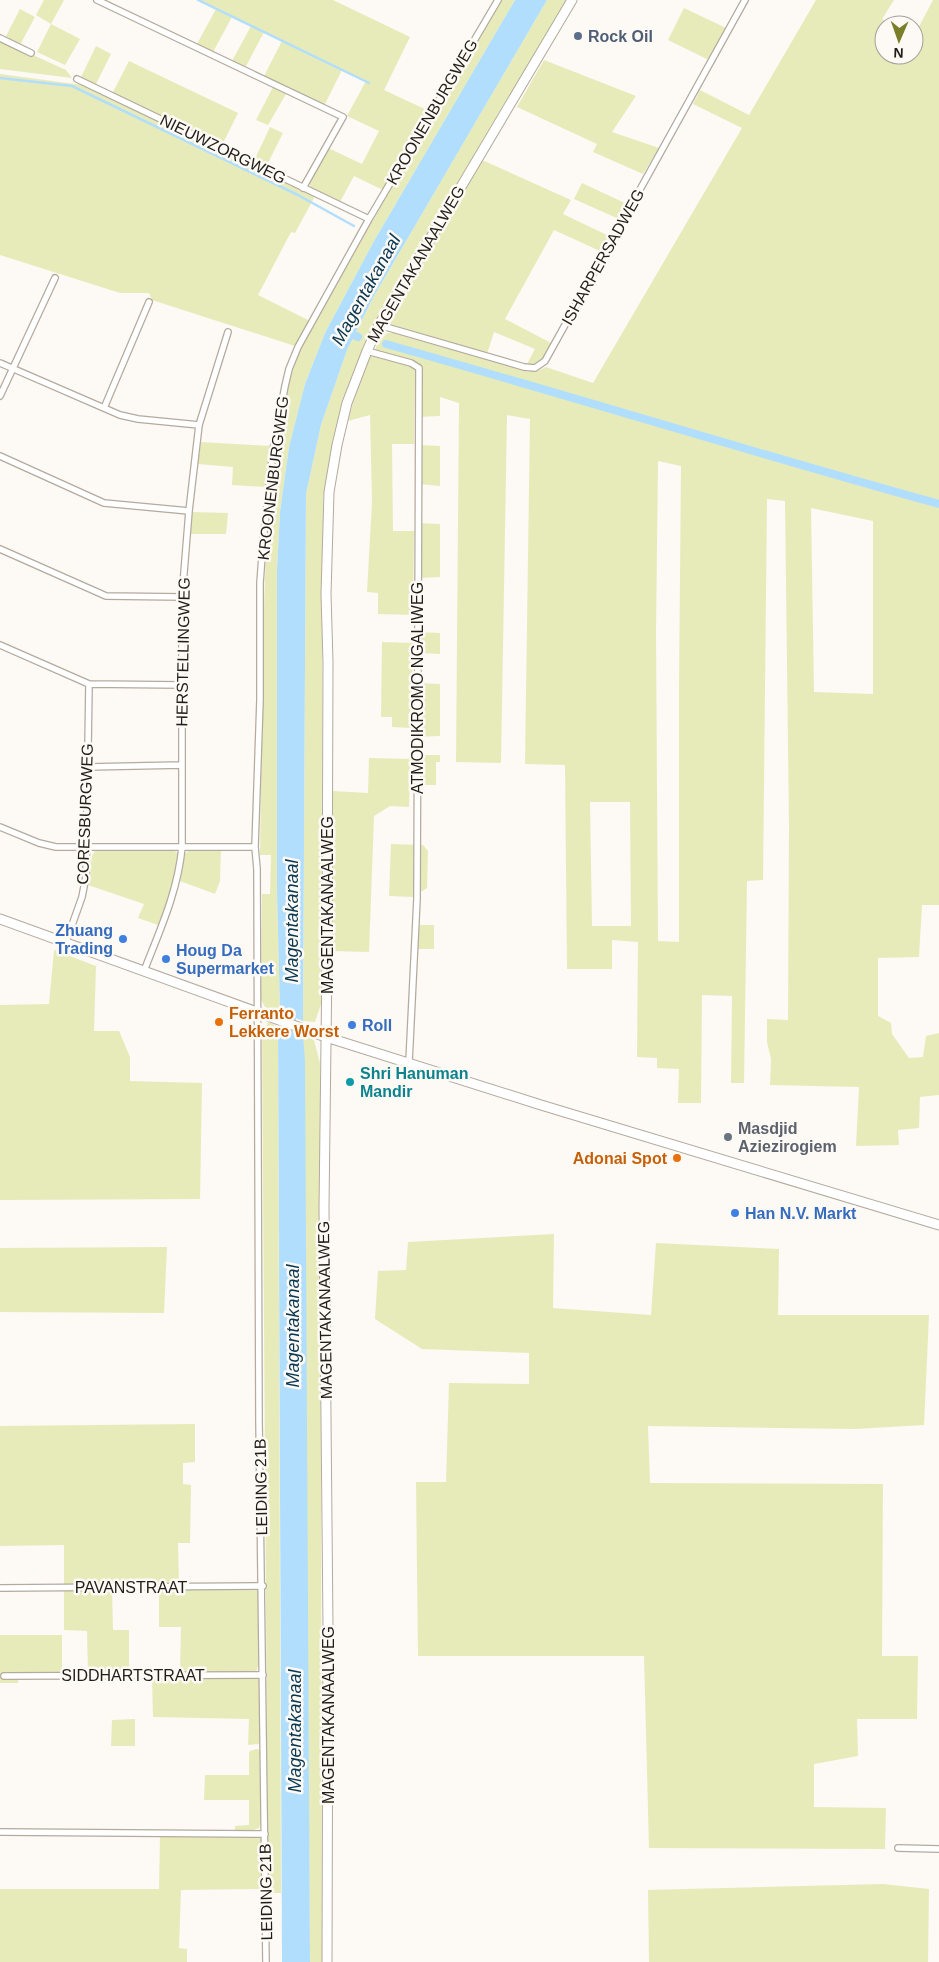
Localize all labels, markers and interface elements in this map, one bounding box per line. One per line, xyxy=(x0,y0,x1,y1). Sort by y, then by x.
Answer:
north arrow xyxy=(874,15,924,65)
place label: Rock Oil xyxy=(588,28,653,45)
marker: Rock Oil xyxy=(572,30,584,42)
street label: KROONENBURGWEG xyxy=(383,36,481,188)
text: N xyxy=(893,45,904,61)
street label: NIEUWZORGWEG xyxy=(157,111,289,187)
street label: MAGENTAKANAALWEG xyxy=(364,183,468,345)
street label: ISHARPERSADWEG xyxy=(558,186,648,328)
water label: Magentakanaal xyxy=(327,230,405,349)
street label: KROONENBURGWEG xyxy=(254,395,292,561)
street label: HERSTELLINGWEG xyxy=(173,577,193,727)
street label: ATMODIKROMO NGALIWEG xyxy=(409,582,426,794)
street label: CORESBURGWEG xyxy=(74,743,96,885)
street label: MAGENTAKANAALWEG xyxy=(319,816,336,994)
water label: Magentakanaal xyxy=(282,858,302,983)
place label: Zhuang Trading xyxy=(55,922,113,957)
marker: Zhuang Trading xyxy=(117,933,129,945)
place label: Houg Da Supermarket xyxy=(176,942,274,977)
marker: Houg Da Supermarket xyxy=(160,953,172,965)
place label: Ferranto Lekkere Worst xyxy=(229,1005,340,1040)
marker: Ferranto Lekkere Worst xyxy=(213,1016,225,1028)
place label: Roll xyxy=(362,1017,392,1034)
marker: Roll xyxy=(346,1019,358,1031)
place label: Shri Hanuman Mandir xyxy=(360,1065,468,1100)
marker: Shri Hanuman Mandir xyxy=(344,1076,356,1088)
place label: Masdjid Aziezirogiem xyxy=(738,1120,837,1155)
marker: Masdjid Aziezirogiem xyxy=(722,1131,734,1143)
place label: Adonai Spot xyxy=(573,1150,668,1167)
marker: Adonai Spot xyxy=(671,1152,683,1164)
place label: Han N.V. Markt xyxy=(745,1205,857,1222)
marker: Han N.V. Markt xyxy=(729,1207,741,1219)
street label: MAGENTAKANAALWEG xyxy=(315,1221,335,1399)
water label: Magentakanaal xyxy=(283,1263,303,1388)
street label: LEIDING 21B xyxy=(252,1438,270,1536)
street label: PAVANSTRAAT xyxy=(75,1579,188,1596)
street label: MAGENTAKANAALWEG xyxy=(320,1626,337,1804)
street label: SIDDHARTSTRAAT xyxy=(61,1667,205,1684)
water label: Magentakanaal xyxy=(285,1668,305,1793)
street label: LEIDING 21B xyxy=(257,1843,275,1941)

